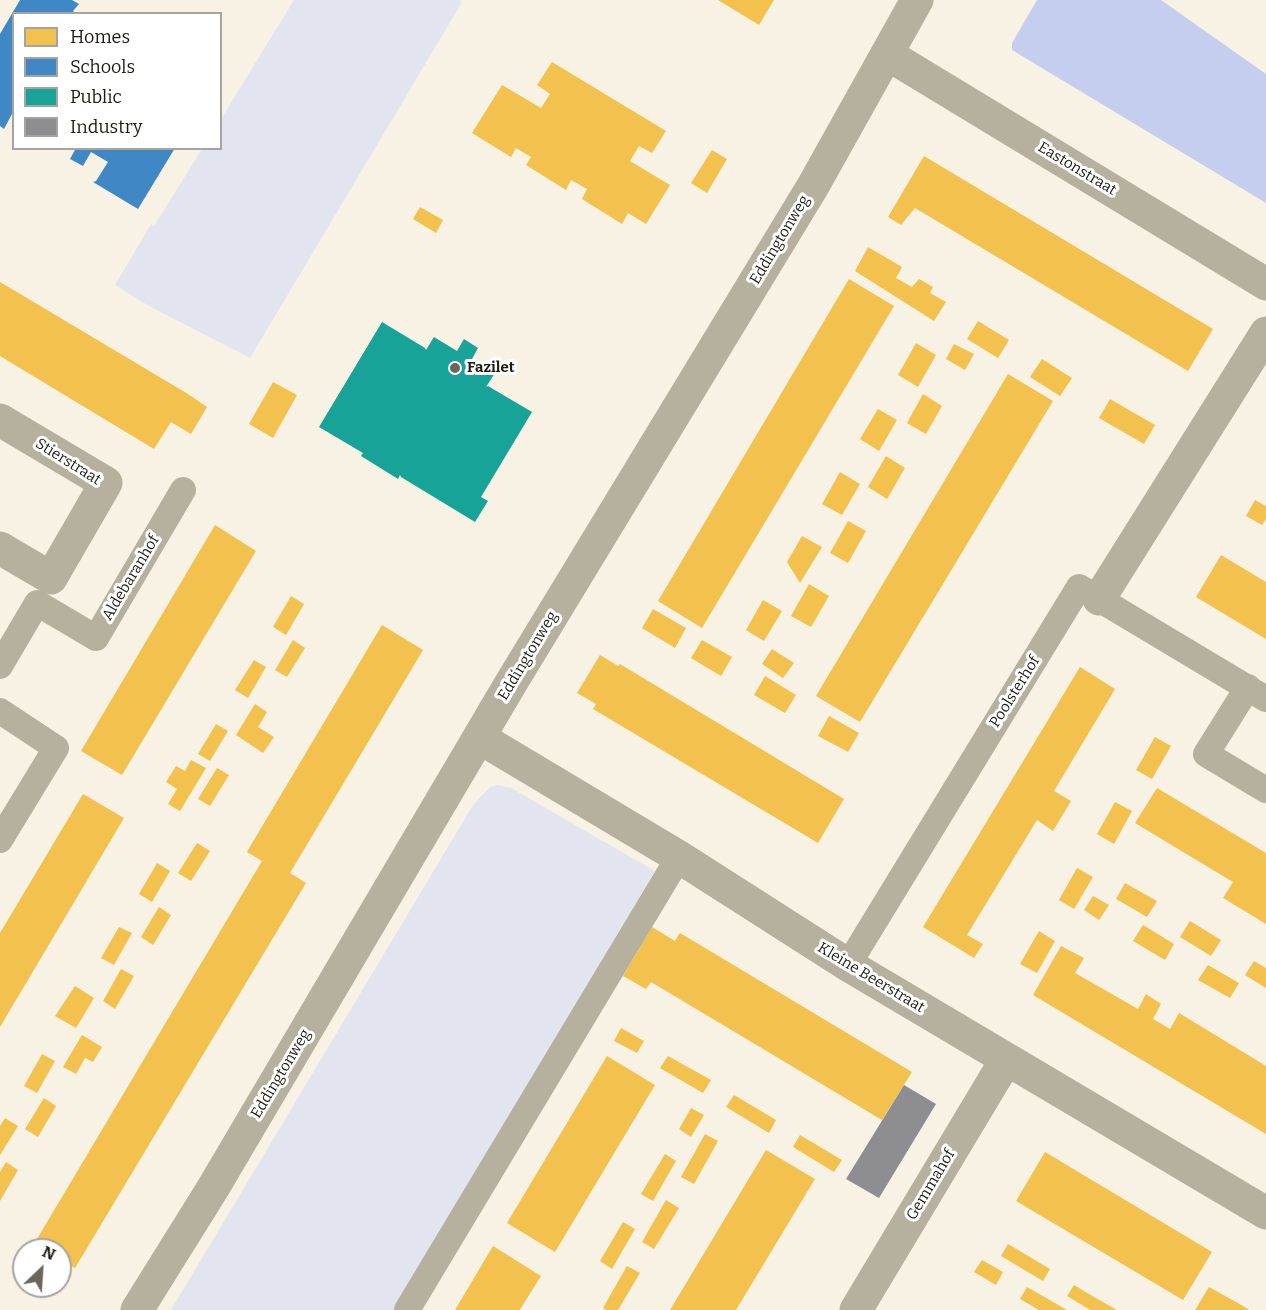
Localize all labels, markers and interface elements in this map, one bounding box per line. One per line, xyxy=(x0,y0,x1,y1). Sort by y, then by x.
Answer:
legend xyxy=(12,12,222,150)
text: Homes xyxy=(70,26,130,48)
text: Schools xyxy=(70,56,135,78)
text: Public xyxy=(70,86,122,108)
text: Industry xyxy=(70,116,142,138)
street label: Eastonstraat xyxy=(1034,139,1120,199)
street label: Eddingtonweg xyxy=(746,192,814,288)
place label: Fazilet xyxy=(467,359,515,377)
marker: Fazilet xyxy=(448,361,462,375)
street label: Stierstraat xyxy=(32,435,104,489)
street label: Aldebaranhof xyxy=(99,532,163,624)
street label: Eddingtonweg xyxy=(494,608,562,704)
street label: Poolsterhof xyxy=(986,653,1044,731)
street label: Kleine Beerstraat xyxy=(814,939,928,1017)
street label: Eddingtonweg xyxy=(247,1026,315,1122)
street label: Gemmahof xyxy=(903,1146,959,1224)
north arrow xyxy=(12,1238,72,1298)
text: N xyxy=(39,1242,59,1264)

